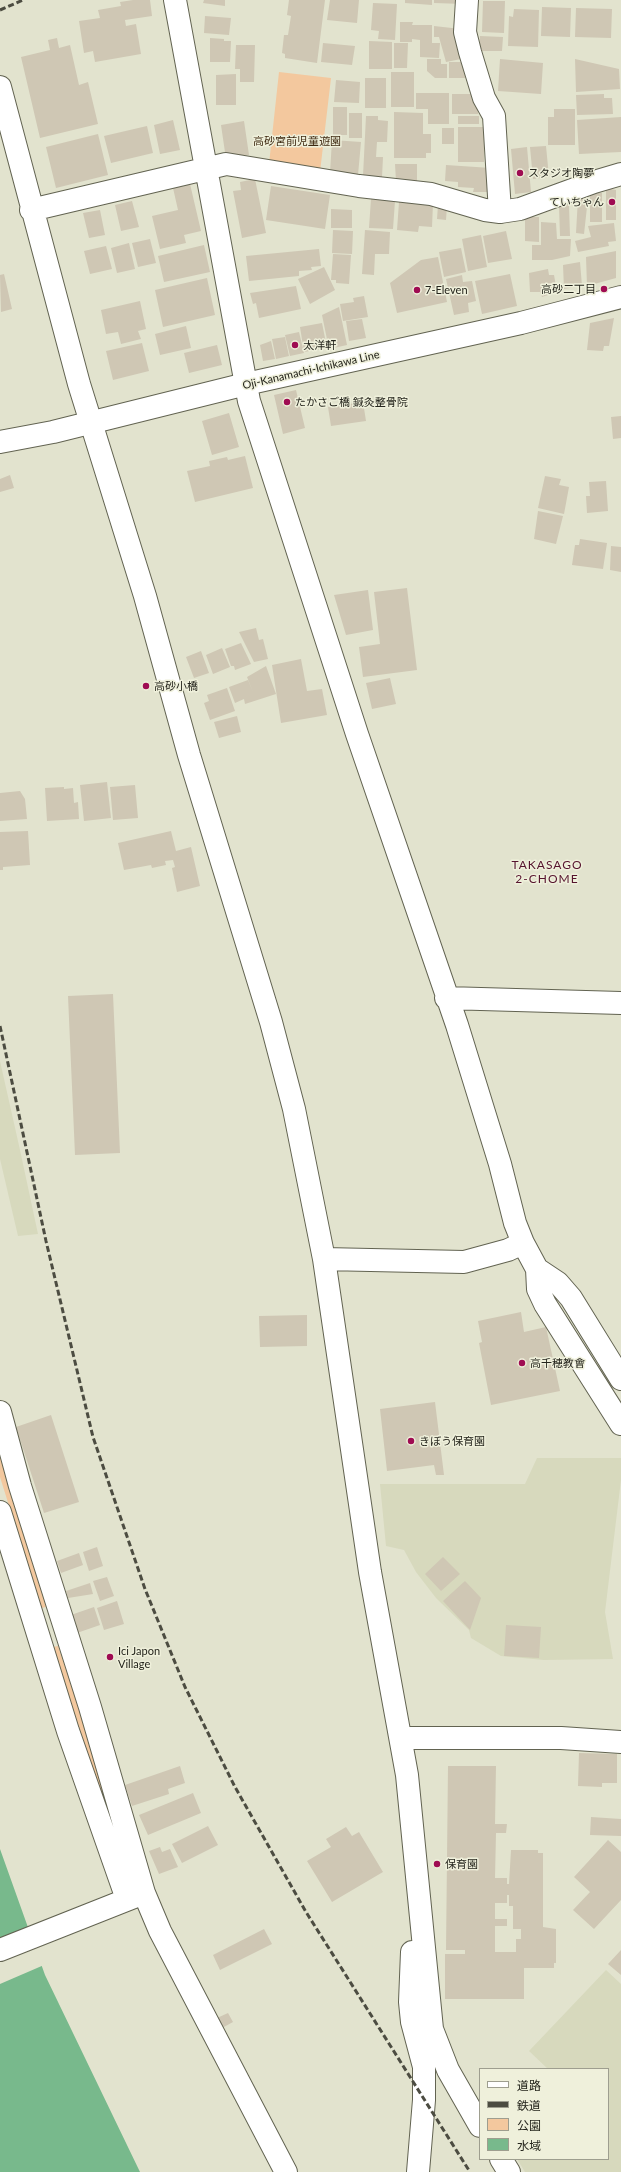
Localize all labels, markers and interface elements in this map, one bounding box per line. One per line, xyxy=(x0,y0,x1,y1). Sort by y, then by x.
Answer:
park label: 高砂宮前児童遊園 xyxy=(253,134,341,148)
place label: スタジオ陶夢 xyxy=(528,166,594,180)
marker: スタジオ陶夢 xyxy=(515,168,525,178)
place label: ていちゃん xyxy=(549,195,604,209)
marker: ていちゃん xyxy=(607,197,617,207)
place label: 高砂二丁目 xyxy=(541,282,596,296)
place label: 7-Eleven xyxy=(425,283,468,297)
marker: 高砂二丁目 xyxy=(599,284,609,294)
marker: 7-Eleven xyxy=(412,285,422,295)
place label: 太洋軒 xyxy=(303,338,336,352)
marker: 太洋軒 xyxy=(290,340,300,350)
street label: Oji-Kanamachi-Ichikawa Line xyxy=(241,348,381,392)
place label: たかさご橋 鍼灸整骨院 xyxy=(295,395,408,409)
marker: たかさご橋 鍼灸整骨院 xyxy=(282,397,292,407)
place label: 高砂小橋 xyxy=(154,679,198,693)
marker: 高砂小橋 xyxy=(141,681,151,691)
district label: TAKASAGO 2-CHOME xyxy=(511,858,583,886)
place label: 高千穂教會 xyxy=(530,1356,585,1370)
marker: 高千穂教會 xyxy=(517,1358,527,1368)
place label: きぼう保育園 xyxy=(419,1434,485,1448)
marker: きぼう保育園 xyxy=(406,1436,416,1446)
place label: Ici Japon Village xyxy=(118,1644,160,1670)
marker: Ici Japon Village xyxy=(105,1652,115,1662)
place label: 保育園 xyxy=(445,1857,478,1871)
marker: 保育園 xyxy=(432,1859,442,1869)
legend xyxy=(479,2068,609,2160)
text: 道路 xyxy=(517,2078,541,2093)
text: 鉄道 xyxy=(517,2098,541,2113)
text: 公園 xyxy=(517,2118,541,2133)
text: 水域 xyxy=(517,2138,541,2153)

